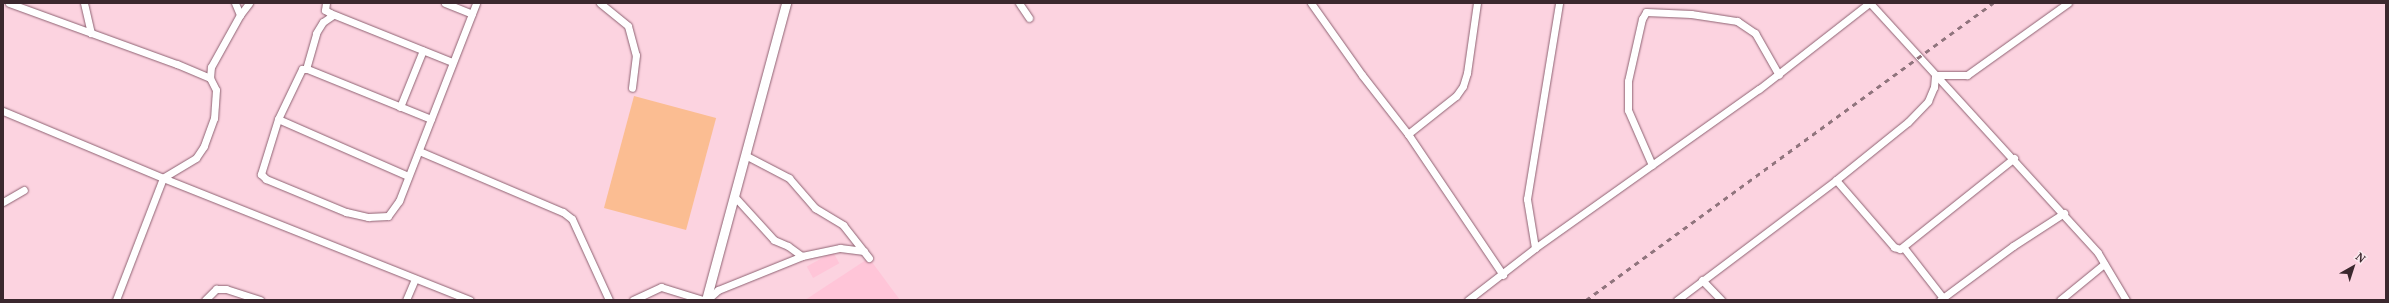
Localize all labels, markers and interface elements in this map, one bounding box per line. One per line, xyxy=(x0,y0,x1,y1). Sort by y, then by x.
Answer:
north arrow xyxy=(2333,247,2373,287)
text: N xyxy=(2353,249,2369,266)

